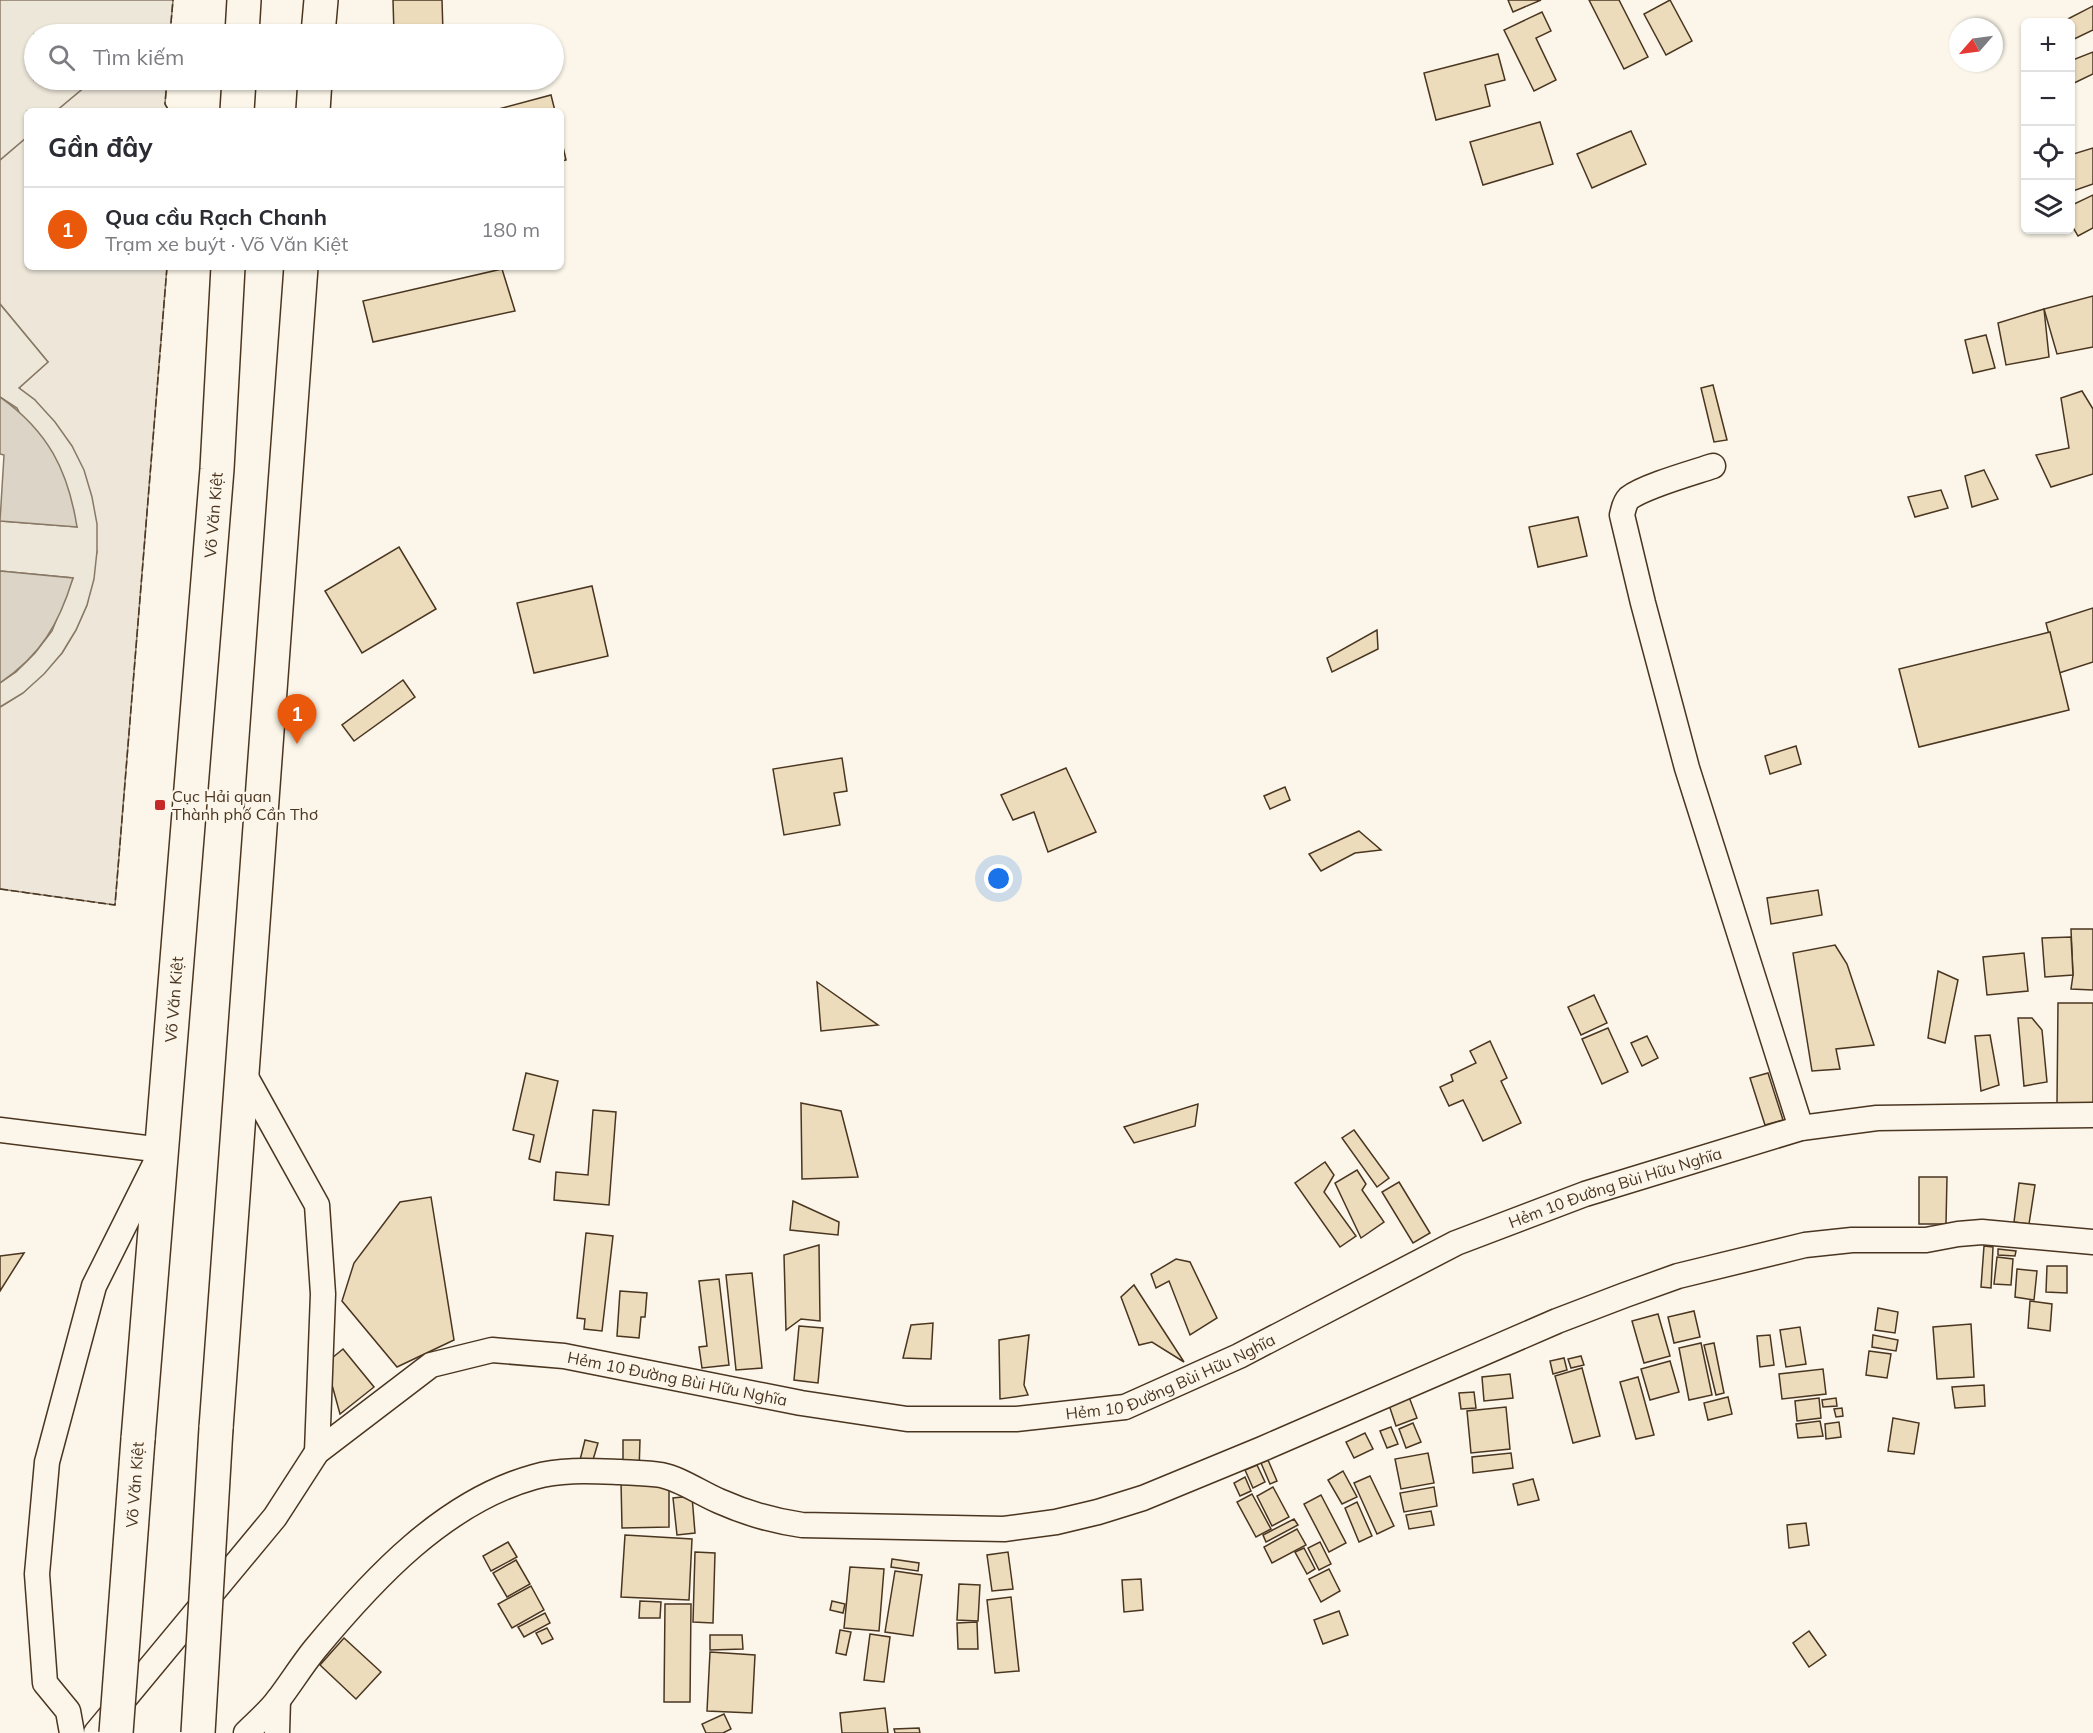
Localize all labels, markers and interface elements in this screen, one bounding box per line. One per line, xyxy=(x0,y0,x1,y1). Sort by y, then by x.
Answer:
north arrow xyxy=(1949,18,2003,72)
map controls xyxy=(2021,18,2075,234)
button: + xyxy=(2021,18,2075,72)
search box xyxy=(24,24,564,90)
icon: search xyxy=(45,41,78,74)
text: Tìm kiếm xyxy=(93,43,184,71)
button: − xyxy=(2021,72,2075,126)
button: locate xyxy=(2021,126,2075,180)
text: Gần đây xyxy=(48,131,153,164)
button: layers xyxy=(2021,180,2075,234)
text: Qua cầu Rạch Chanh xyxy=(105,203,327,231)
text: 1 xyxy=(62,217,74,242)
text: 180 m xyxy=(481,217,540,242)
text: Trạm xe buýt · Võ Văn Kiệt xyxy=(105,231,348,256)
street label: Võ Văn Kiệt xyxy=(200,471,227,559)
pin: 1 xyxy=(278,694,316,744)
place label: Cục Hải quan Thành phố Cần Thơ xyxy=(172,786,318,824)
marker: Cục Hải quan Thành phố Cần Thơ xyxy=(153,798,167,812)
your location xyxy=(984,864,1013,893)
street label: Võ Văn Kiệt xyxy=(160,955,187,1043)
street label: Hẻm 10 Đường Bùi Hữu Nghĩa xyxy=(1506,1143,1724,1232)
street label: Hẻm 10 Đường Bùi Hữu Nghĩa xyxy=(1065,1329,1278,1423)
street label: Hẻm 10 Đường Bùi Hữu Nghĩa xyxy=(566,1347,789,1410)
street label: Võ Văn Kiệt xyxy=(121,1441,148,1528)

